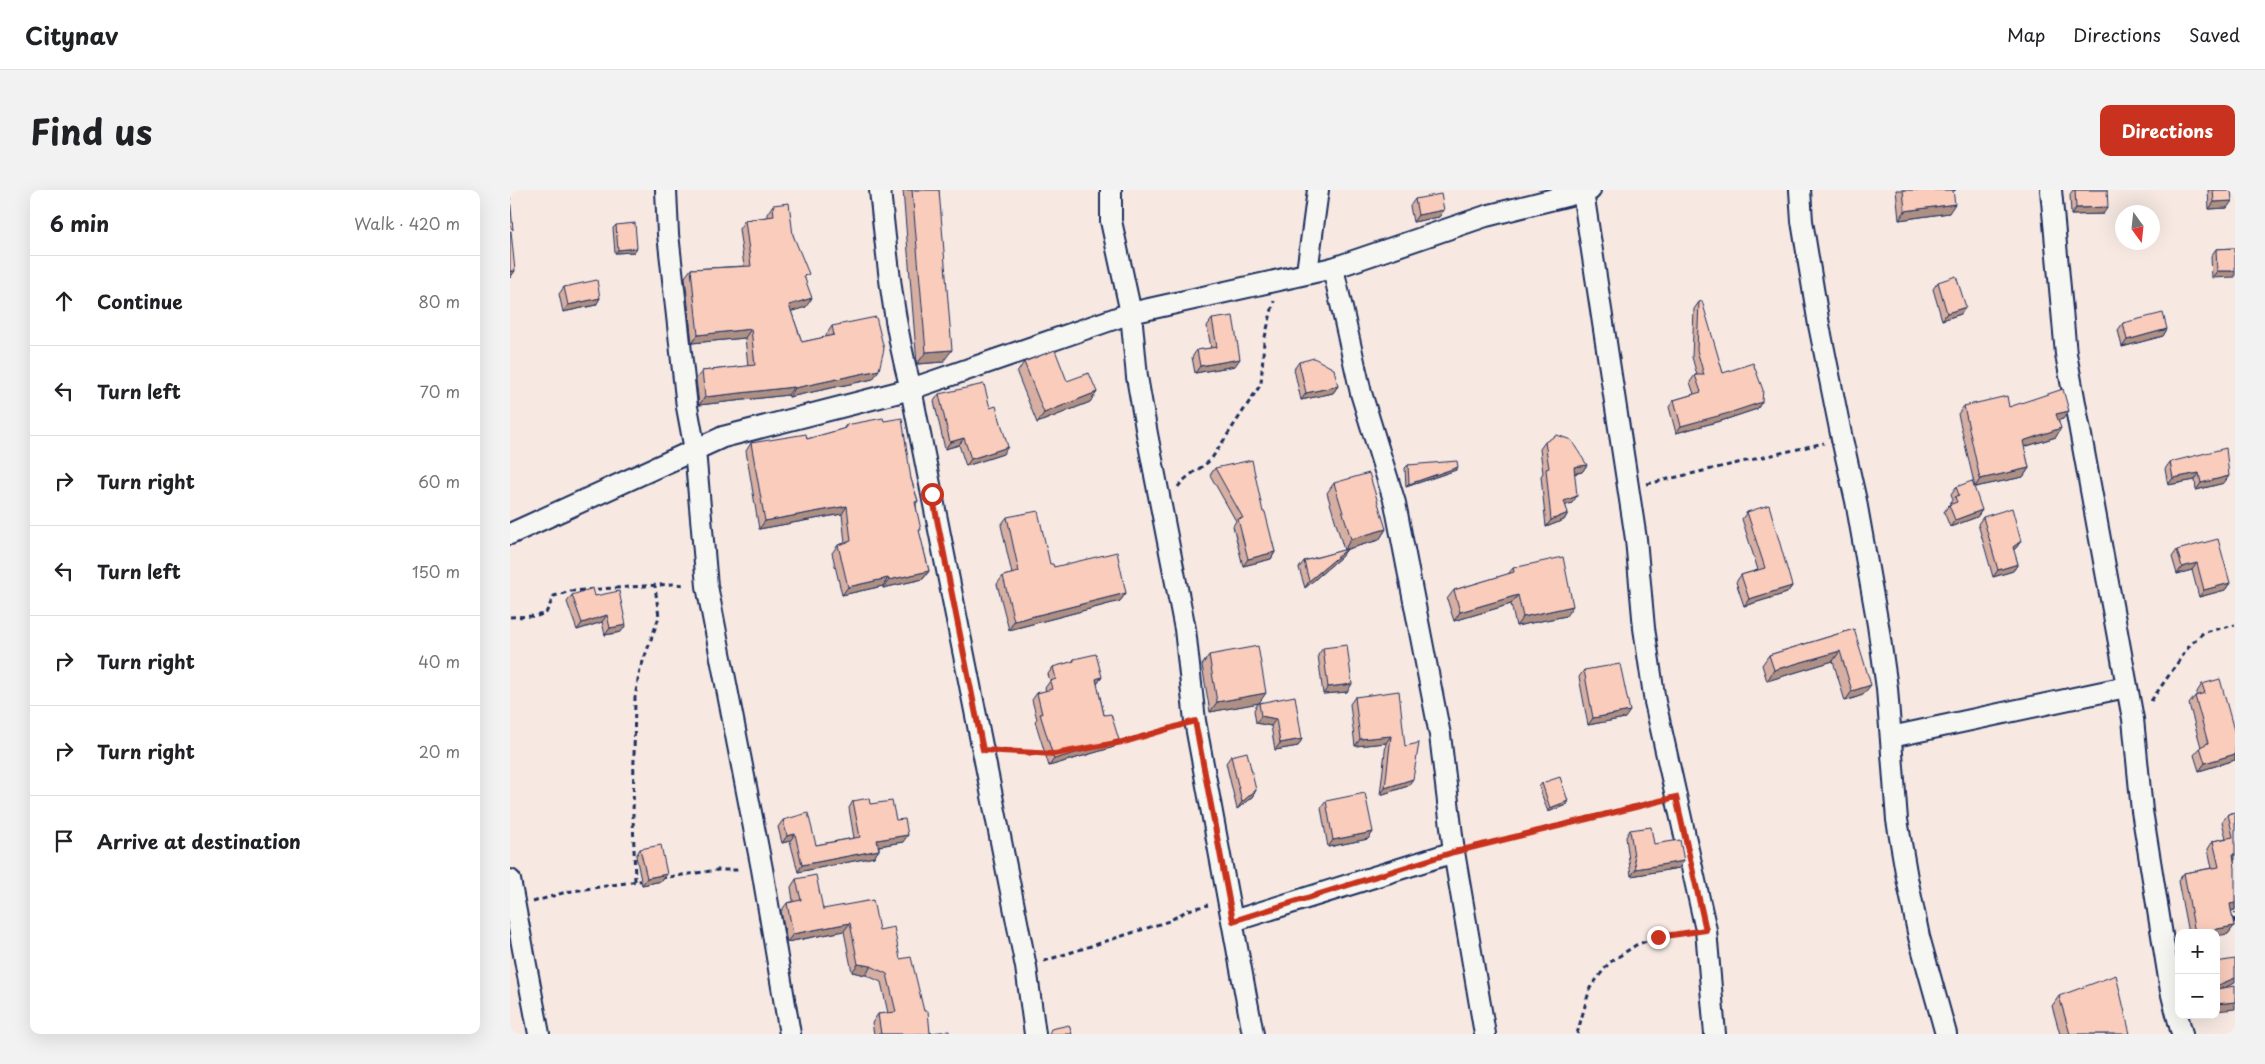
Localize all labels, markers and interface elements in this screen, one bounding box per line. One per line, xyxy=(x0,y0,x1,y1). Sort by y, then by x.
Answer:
text: Citynav xyxy=(25,17,118,53)
text: Map xyxy=(2007,21,2045,48)
text: Directions xyxy=(2073,21,2161,48)
text: Saved xyxy=(2189,21,2240,48)
text: Find us xyxy=(30,104,152,157)
button: Directions xyxy=(2100,105,2235,156)
north arrow xyxy=(2115,205,2160,250)
text: 6 min xyxy=(50,207,109,239)
text: Walk · 420 m xyxy=(354,211,460,235)
icon: ahead xyxy=(50,287,78,315)
text: Continue xyxy=(97,287,183,315)
text: 80 m xyxy=(418,289,460,313)
icon: left xyxy=(50,377,78,405)
text: Turn left xyxy=(97,377,181,405)
text: 70 m xyxy=(420,379,460,403)
icon: right xyxy=(50,467,78,495)
text: Turn right xyxy=(97,467,195,495)
text: 60 m xyxy=(418,469,460,493)
route start xyxy=(921,483,944,506)
icon: left xyxy=(50,557,78,585)
text: Turn left xyxy=(97,557,181,585)
text: 150 m xyxy=(412,559,460,583)
icon: right xyxy=(50,647,78,675)
text: Turn right xyxy=(97,647,195,675)
text: 40 m xyxy=(418,649,460,673)
icon: right xyxy=(50,737,78,765)
text: Turn right xyxy=(97,737,195,765)
text: 20 m xyxy=(419,739,460,763)
icon: arrive xyxy=(50,827,78,855)
text: Arrive at destination xyxy=(97,827,301,855)
route end xyxy=(1647,926,1670,949)
map controls xyxy=(2175,929,2220,1019)
button: + xyxy=(2175,929,2220,974)
button: − xyxy=(2175,974,2220,1019)

